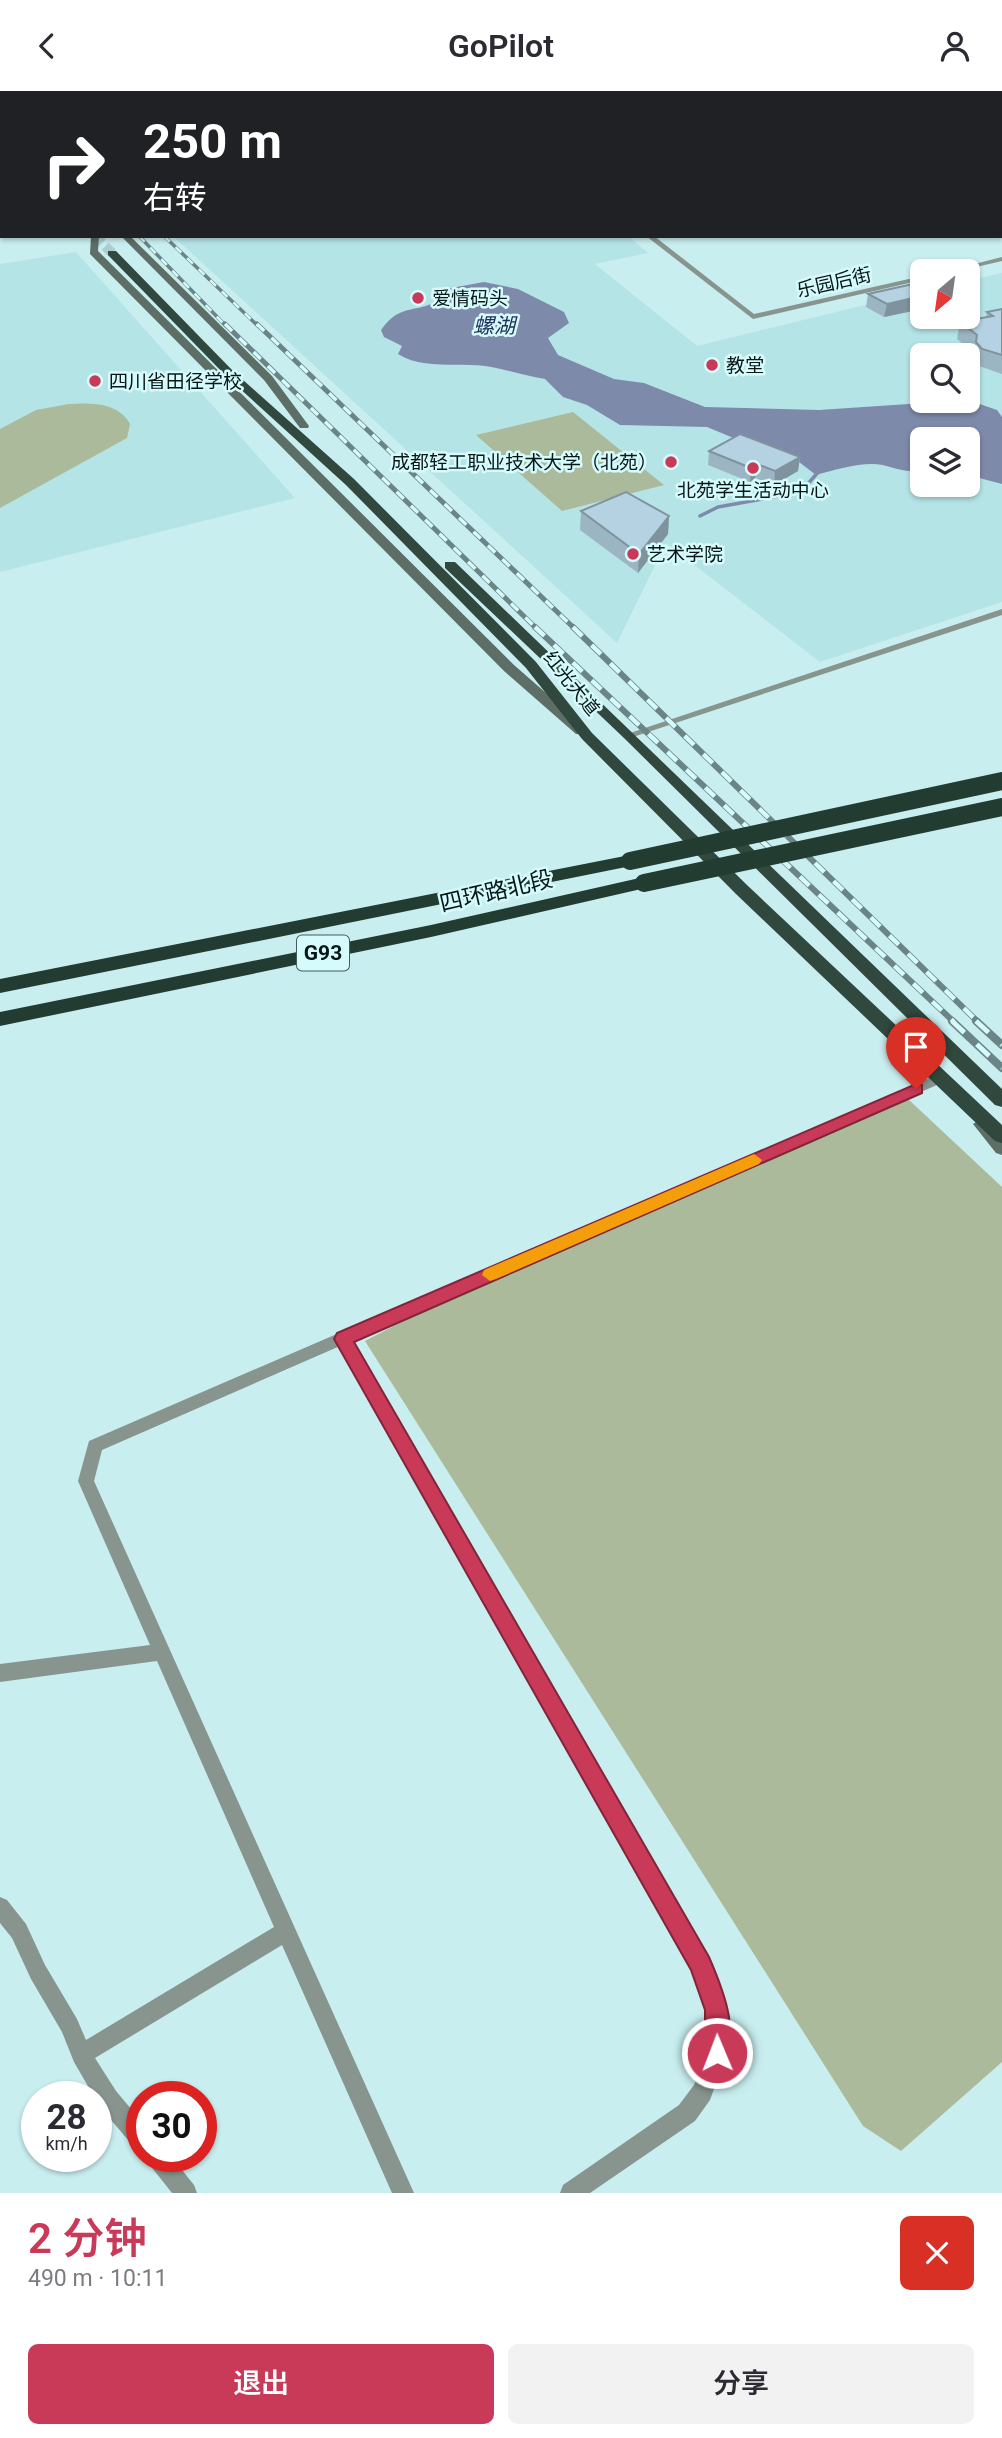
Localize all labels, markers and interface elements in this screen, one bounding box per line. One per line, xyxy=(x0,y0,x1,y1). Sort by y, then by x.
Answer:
icon: back xyxy=(28,27,66,65)
text: GoPilot xyxy=(448,27,554,65)
icon: person xyxy=(936,27,974,65)
text: 250 m xyxy=(143,113,282,170)
icon: right xyxy=(28,119,119,210)
text: 右转 xyxy=(143,179,207,217)
north arrow xyxy=(910,259,980,329)
map controls xyxy=(910,259,980,497)
street label: 乐园后街 xyxy=(794,263,874,302)
place label: 爱情码头 xyxy=(432,287,508,310)
marker: 爱情码头 xyxy=(410,290,426,306)
water label: 螺湖 xyxy=(473,314,518,338)
button: search xyxy=(910,343,980,413)
place label: 教堂 xyxy=(726,354,764,377)
marker: 教堂 xyxy=(704,357,720,373)
place label: 四川省田径学校 xyxy=(109,370,242,393)
marker: 四川省田径学校 xyxy=(87,373,103,389)
button: layers xyxy=(910,427,980,497)
place label: 成都轻工职业技术大学（北苑） xyxy=(391,451,657,474)
marker: 成都轻工职业技术大学（北苑） xyxy=(663,454,679,470)
marker: 北苑学生活动中心 xyxy=(745,460,761,476)
place label: 北苑学生活动中心 xyxy=(677,479,829,502)
place label: 艺术学院 xyxy=(647,543,723,566)
marker: 艺术学院 xyxy=(625,546,641,562)
street label: 红光大道 xyxy=(539,647,604,720)
street label: 四环路北段 xyxy=(437,865,555,918)
road number: G93 xyxy=(297,935,349,971)
pin xyxy=(886,1017,946,1089)
icon: arrive xyxy=(897,1028,935,1066)
position arrow xyxy=(680,2016,754,2090)
speed limit sign: 30 xyxy=(126,2081,217,2172)
text: 28 xyxy=(46,2097,87,2138)
text: km/h xyxy=(45,2133,88,2154)
text: 2 分钟 xyxy=(28,2214,146,2263)
button: close xyxy=(900,2216,974,2290)
text: 490 m · 10:11 xyxy=(28,2265,167,2292)
button: 退出 xyxy=(28,2344,494,2424)
button: 分享 xyxy=(508,2344,974,2424)

